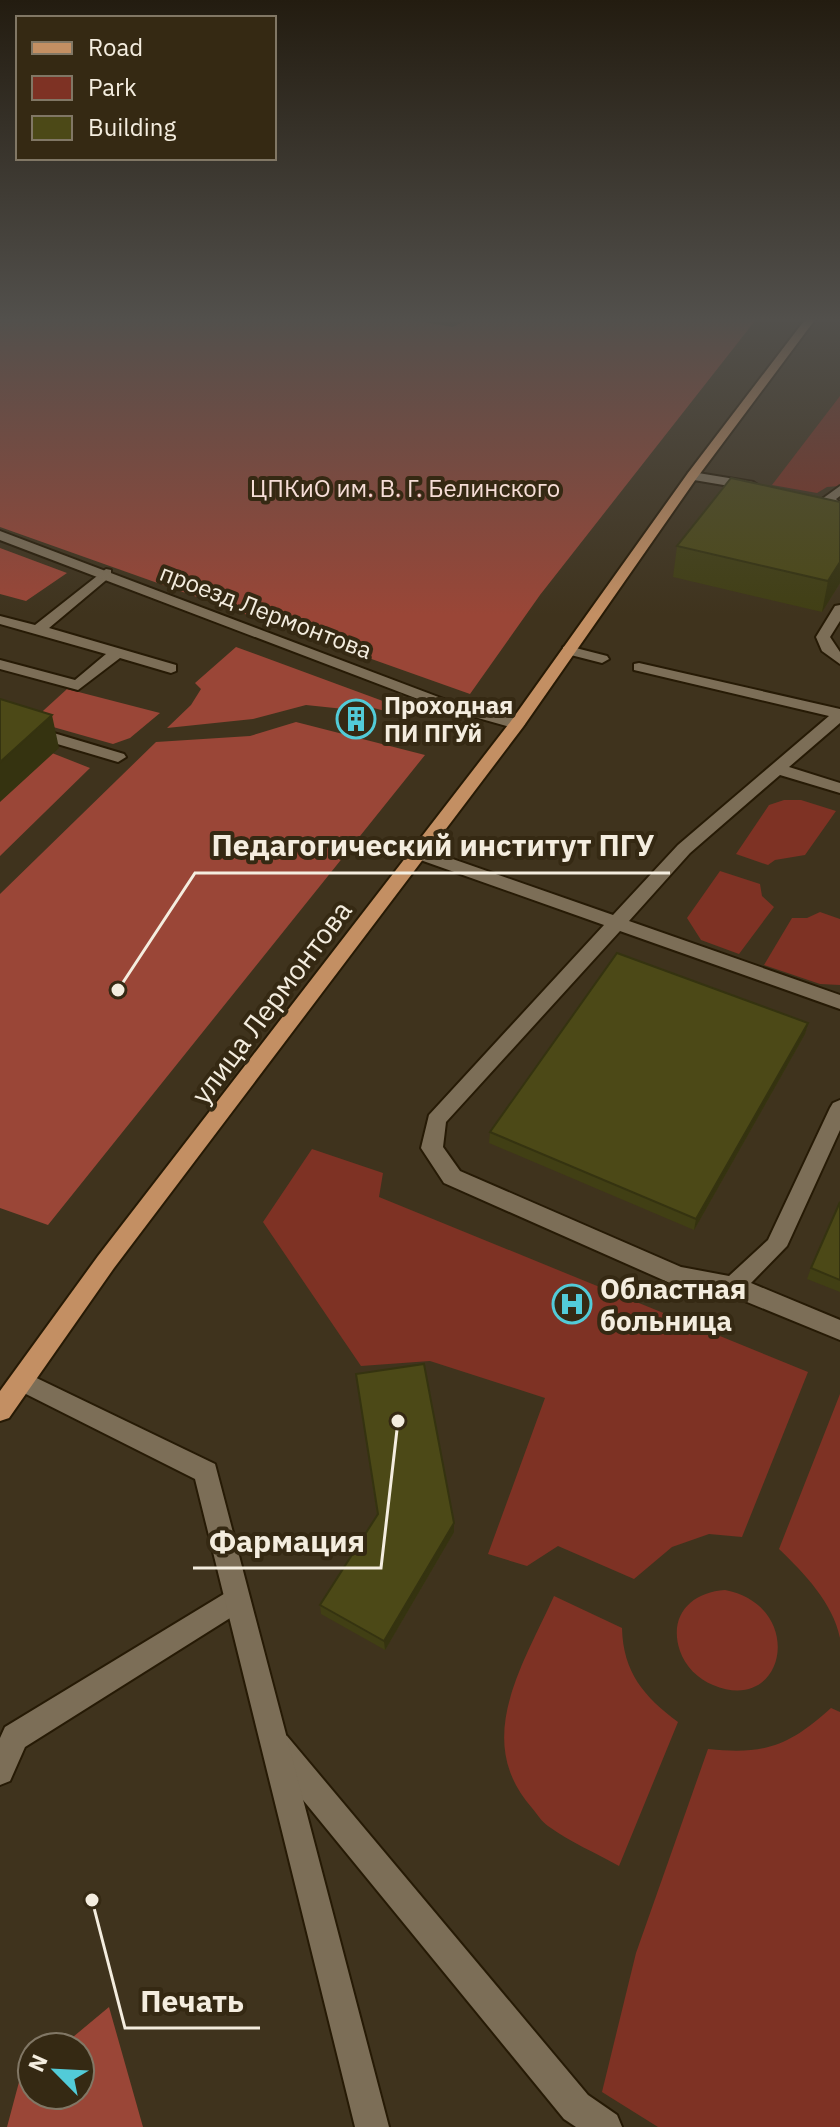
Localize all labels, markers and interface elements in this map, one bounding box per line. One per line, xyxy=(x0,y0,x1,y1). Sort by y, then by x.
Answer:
legend xyxy=(16,16,276,160)
text: Road xyxy=(88,31,143,63)
text: Park xyxy=(88,71,137,103)
text: Building xyxy=(88,111,176,143)
park label: ЦПКиО им. В. Г. Белинского xyxy=(250,472,560,504)
street label: проезд Лермонтова xyxy=(155,556,377,666)
place label: Проходная ПИ ПГУй xyxy=(384,689,513,749)
building icon: Проходная ПИ ПГУй xyxy=(335,698,377,740)
callout: Педагогический институт ПГУ xyxy=(195,819,670,873)
text: Педагогический институт ПГУ xyxy=(212,825,655,864)
street label: улица Лермонтова xyxy=(182,893,360,1111)
place label: Областная больница xyxy=(600,1270,746,1339)
hospital icon: Областная больница xyxy=(551,1283,593,1325)
callout: Фармация xyxy=(193,1514,381,1568)
text: Фармация xyxy=(209,1521,365,1560)
callout: Печать xyxy=(125,1974,260,2028)
text: Печать xyxy=(140,1981,244,2020)
north arrow xyxy=(16,2031,96,2111)
text: N xyxy=(21,2049,54,2076)

